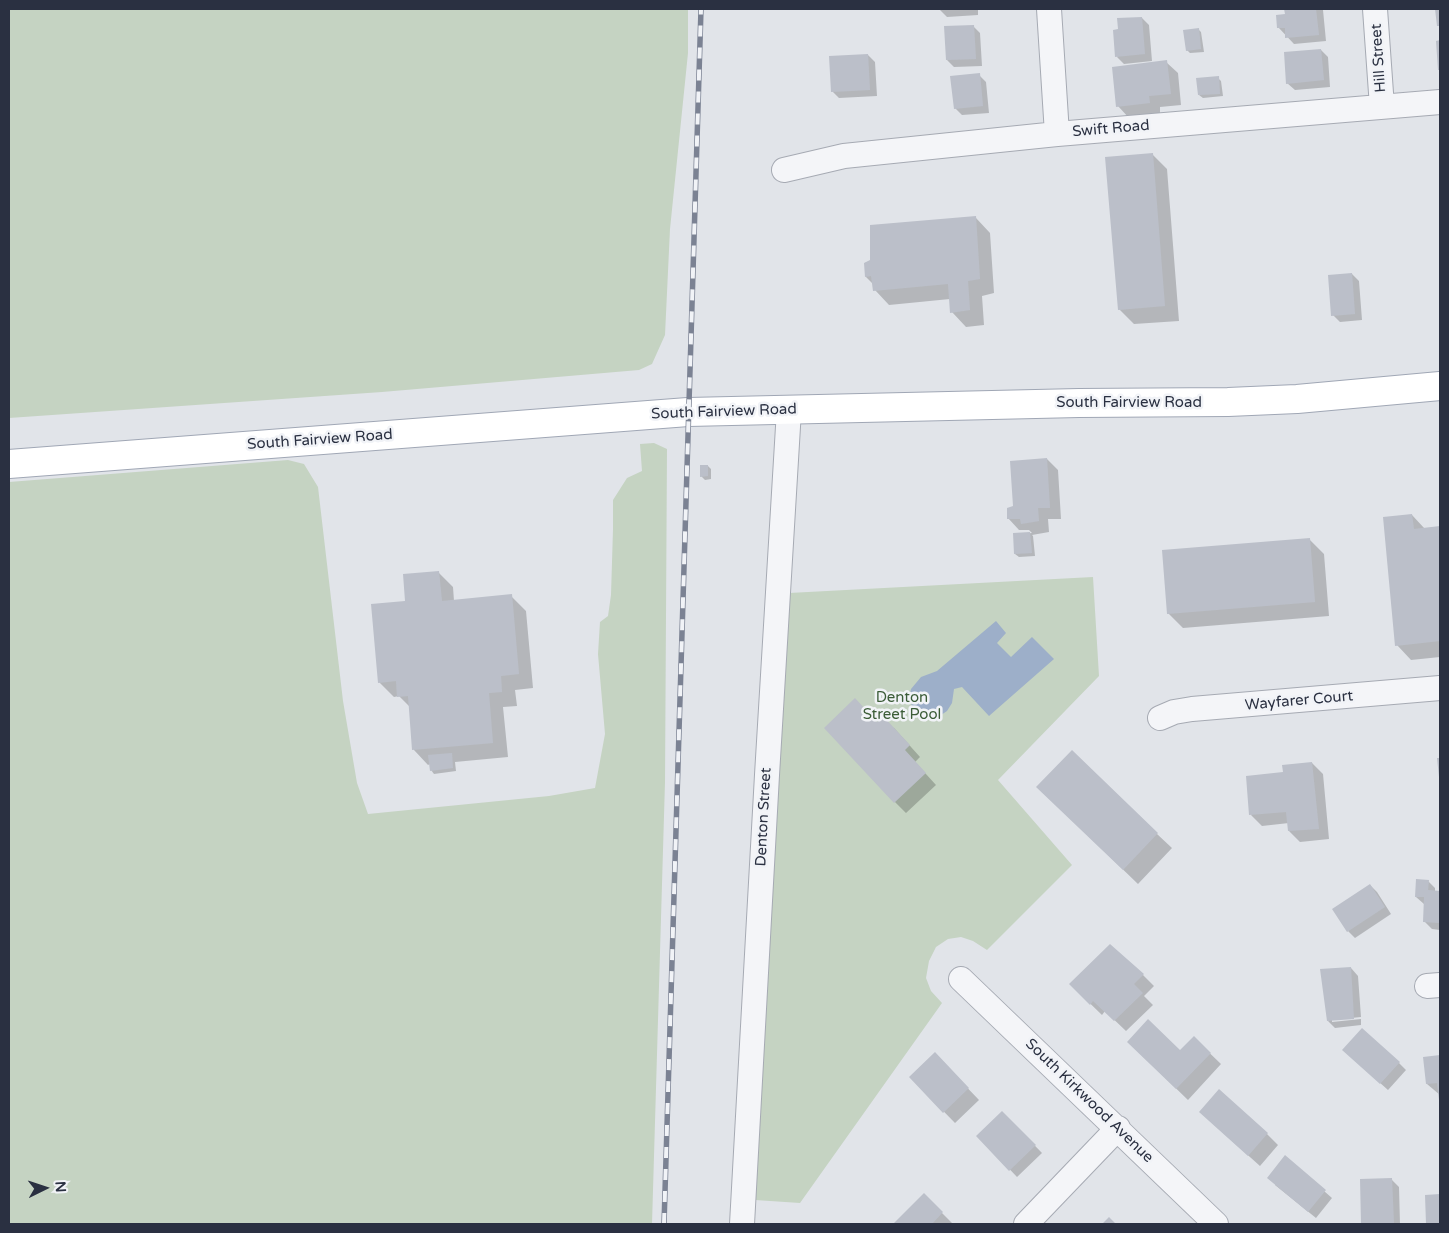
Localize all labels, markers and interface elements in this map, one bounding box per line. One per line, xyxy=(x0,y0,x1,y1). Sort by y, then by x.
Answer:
street label: Hill Street xyxy=(1368,23,1390,93)
street label: Swift Road xyxy=(1072,117,1150,141)
street label: South Fairview Road xyxy=(1056,394,1202,412)
street label: South Fairview Road xyxy=(651,400,797,424)
street label: South Fairview Road xyxy=(247,426,393,454)
street label: Wayfarer Court xyxy=(1244,687,1354,715)
park label: Denton Street Pool xyxy=(863,689,941,724)
street label: Denton Street xyxy=(752,767,776,867)
street label: South Kirkwood Avenue xyxy=(1021,1035,1157,1167)
north arrow xyxy=(20,1163,70,1213)
text: N xyxy=(52,1181,69,1193)

